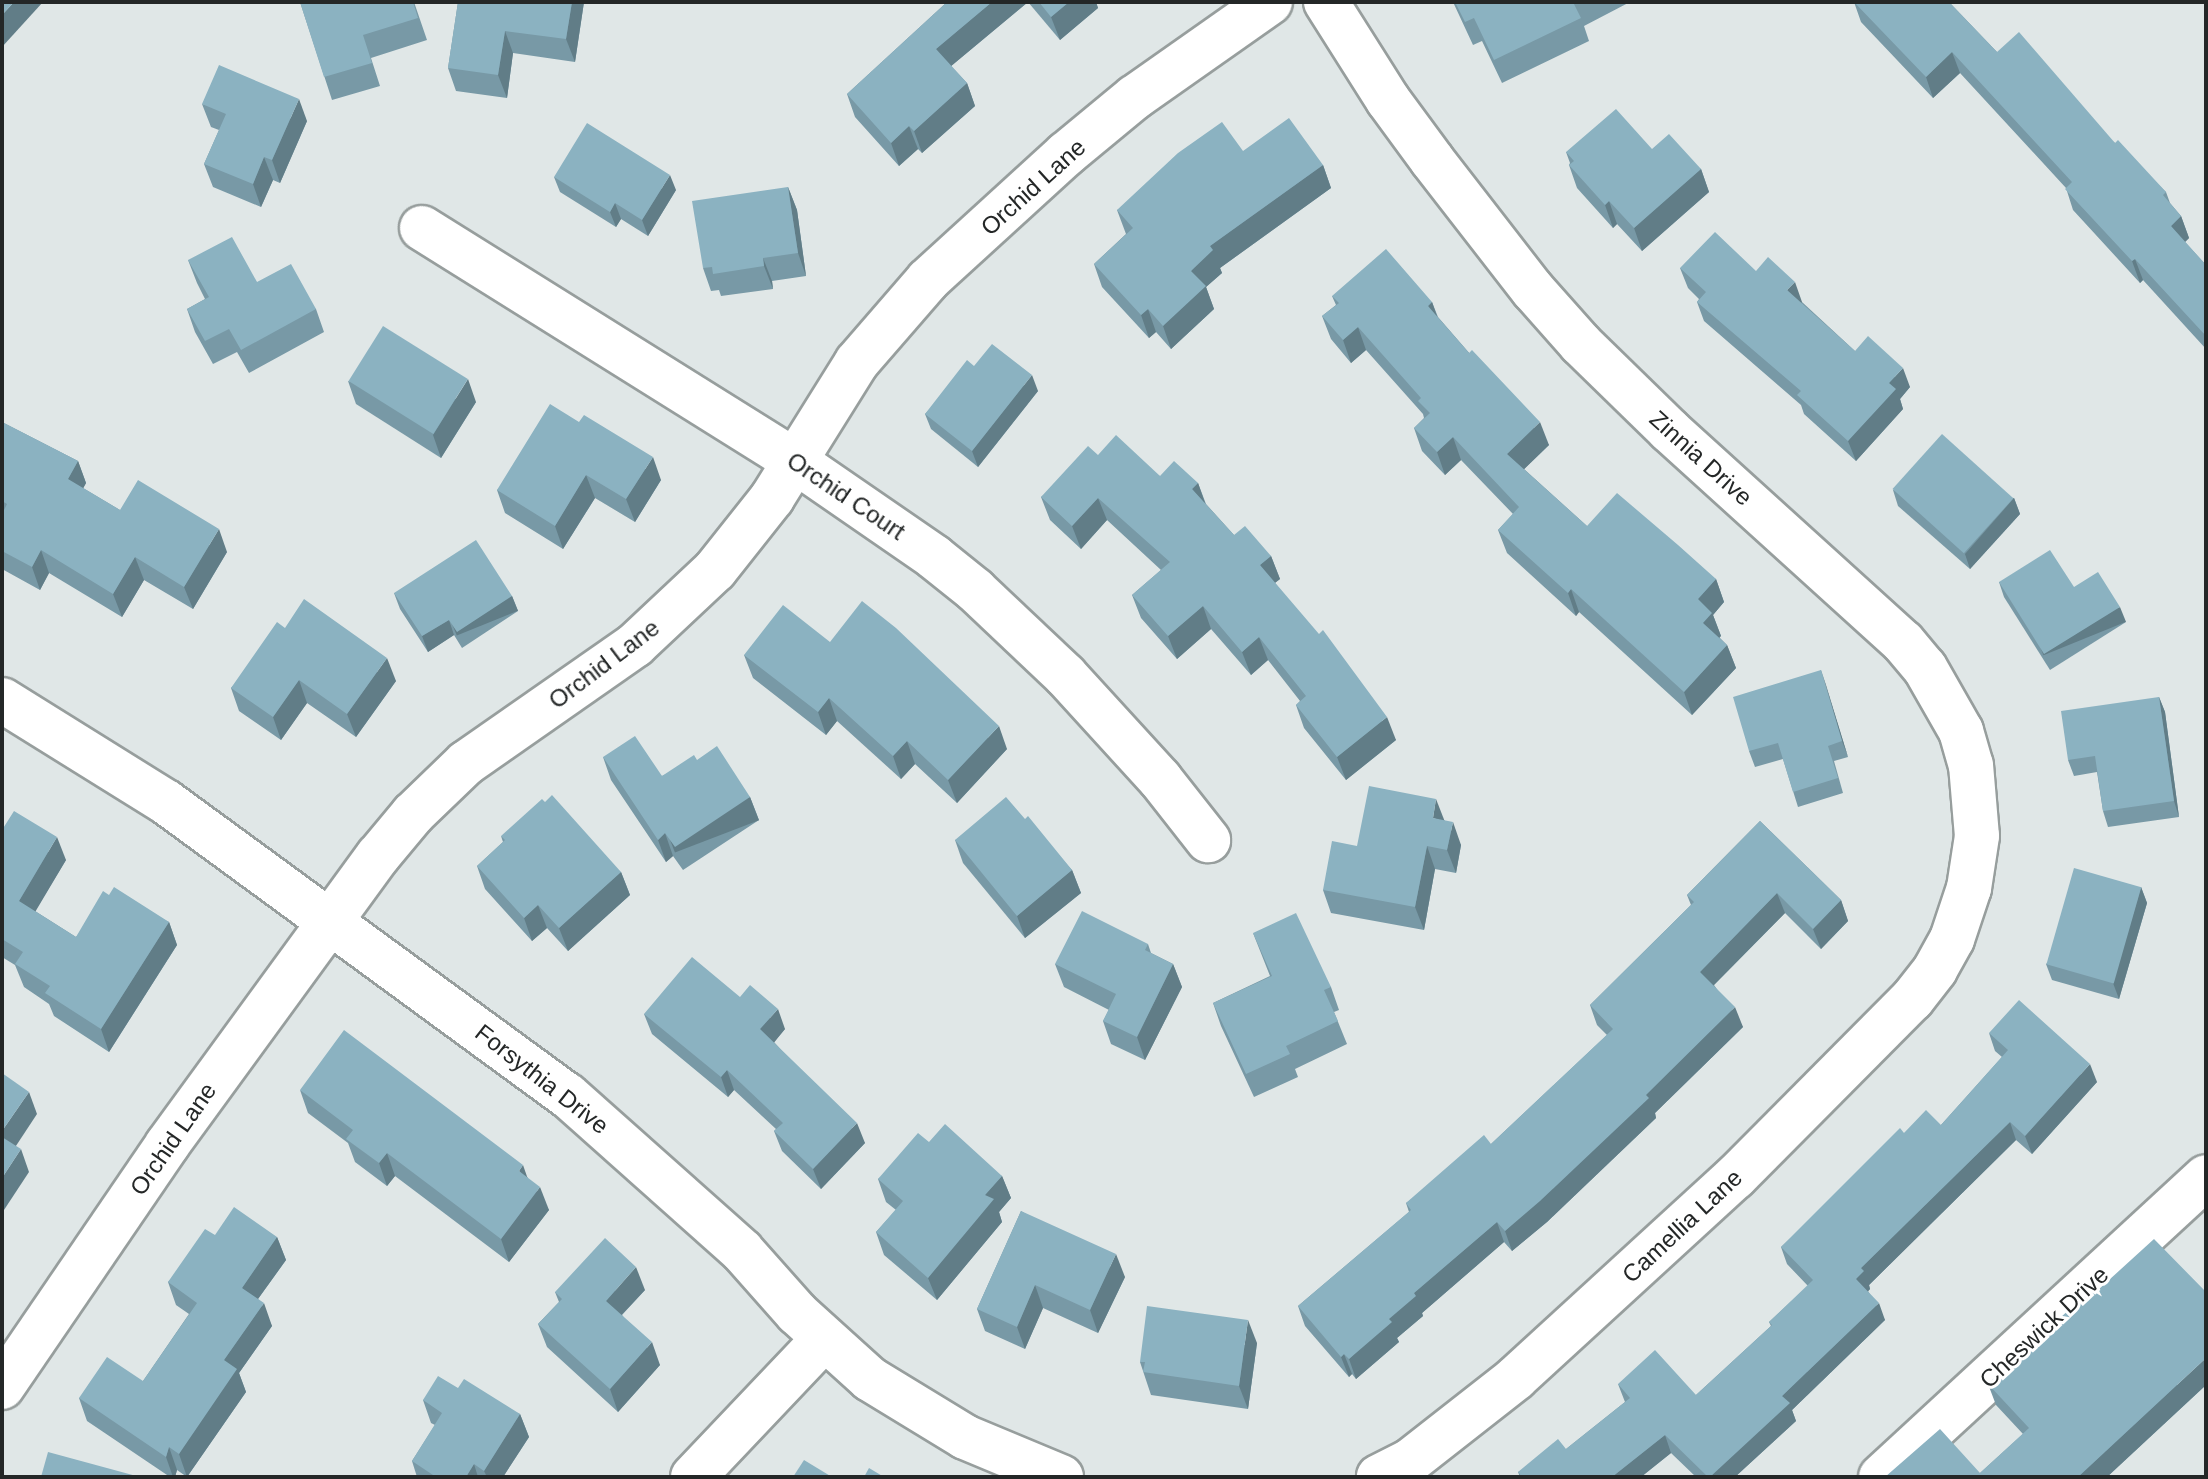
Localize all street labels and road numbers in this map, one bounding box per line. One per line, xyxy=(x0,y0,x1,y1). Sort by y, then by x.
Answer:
street label: Orchid Lane xyxy=(975,133,1091,241)
street label: Zinnia Drive xyxy=(1644,404,1758,512)
street label: Orchid Court xyxy=(782,446,910,546)
street label: Orchid Lane xyxy=(543,613,665,715)
street label: Forsythia Drive xyxy=(470,1018,614,1140)
street label: Orchid Lane xyxy=(124,1077,222,1201)
street label: Camellia Lane xyxy=(1616,1163,1748,1289)
street label: Cheswick Drive xyxy=(1974,1260,2114,1394)

